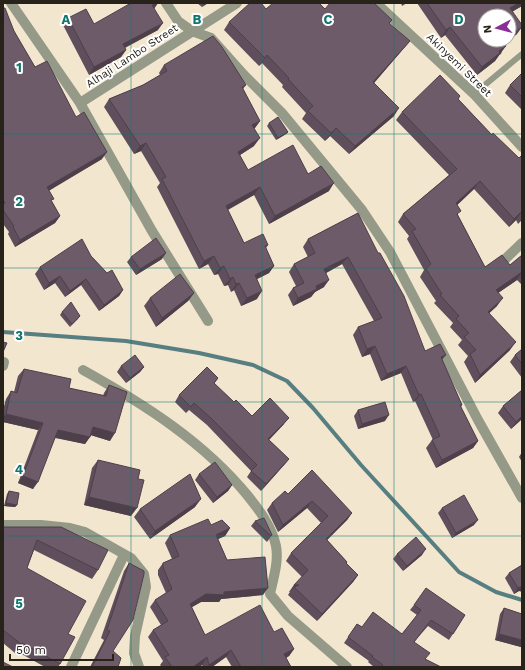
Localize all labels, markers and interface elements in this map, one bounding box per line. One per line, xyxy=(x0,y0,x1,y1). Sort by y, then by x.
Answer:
north arrow xyxy=(477,8,517,48)
text: A xyxy=(62,12,71,27)
text: B xyxy=(193,12,202,27)
text: C xyxy=(324,12,333,27)
text: D xyxy=(454,12,464,27)
street label: Alhaji Lambo Street xyxy=(84,21,181,91)
text: N xyxy=(481,24,495,34)
street label: Akinyemi Street xyxy=(424,31,495,100)
text: 1 xyxy=(16,60,22,75)
text: 2 xyxy=(15,194,23,209)
text: 3 xyxy=(15,328,23,343)
text: 4 xyxy=(15,462,24,477)
text: 5 xyxy=(15,596,23,611)
scale bar xyxy=(10,636,113,662)
text: 50 m xyxy=(16,643,46,657)

